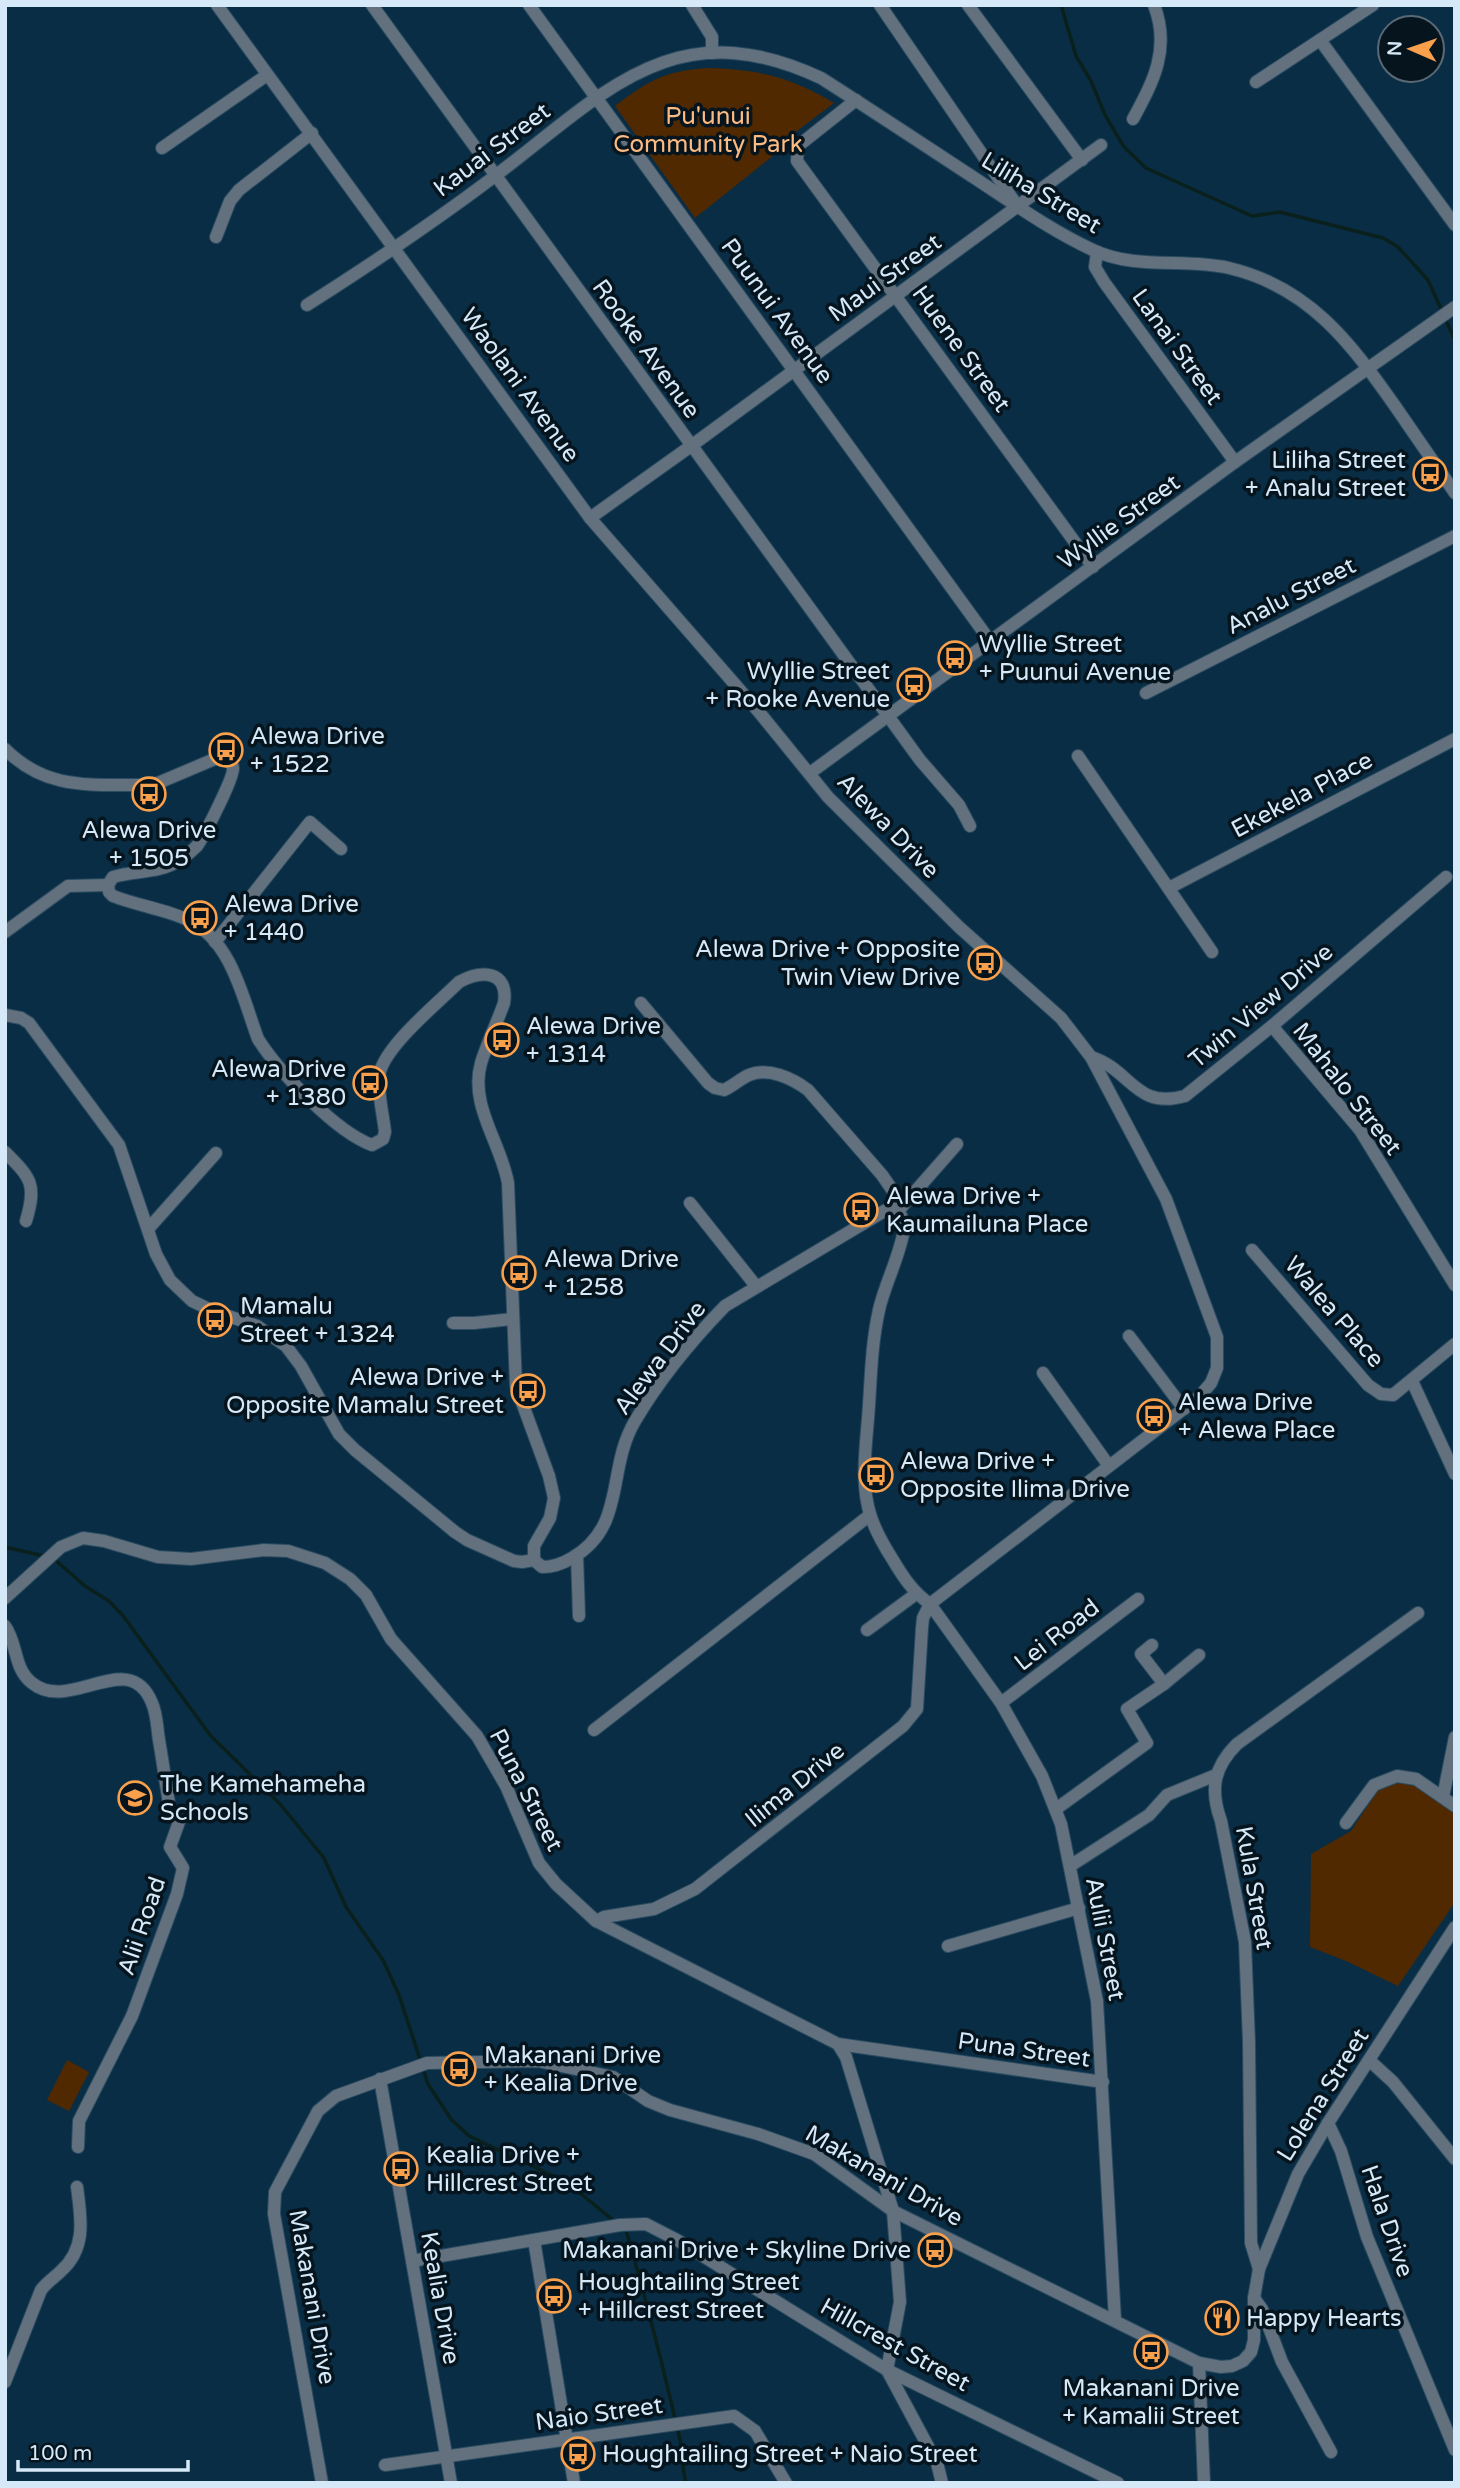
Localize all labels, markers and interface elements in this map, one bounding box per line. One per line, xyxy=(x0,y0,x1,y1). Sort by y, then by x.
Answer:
north arrow xyxy=(1376,14,1446,84)
text: N xyxy=(1384,40,1406,56)
street label: Kauai Street xyxy=(428,97,556,203)
park label: Pu'unui Community Park xyxy=(613,102,803,159)
street label: Liliha Street xyxy=(976,146,1106,240)
street label: Maui Street xyxy=(823,227,947,329)
street label: Puunui Avenue xyxy=(715,233,839,389)
street label: Rooke Avenue xyxy=(586,274,706,424)
street label: Huene Street xyxy=(905,280,1017,418)
street label: Lanai Street xyxy=(1125,283,1229,411)
street label: Waolani Avenue xyxy=(454,302,586,468)
place label: Liliha Street + Analu Street xyxy=(1245,446,1406,503)
bus stop icon: Liliha Street + Analu Street xyxy=(1411,455,1449,493)
street label: Wyllie Street xyxy=(1053,468,1185,576)
street label: Analu Street xyxy=(1221,551,1361,641)
place label: Wyllie Street + Puunui Avenue xyxy=(979,630,1171,687)
bus stop icon: Wyllie Street + Puunui Avenue xyxy=(936,639,974,677)
place label: Wyllie Street + Rooke Avenue xyxy=(705,657,890,714)
bus stop icon: Wyllie Street + Rooke Avenue xyxy=(895,666,933,704)
place label: Alewa Drive + 1522 xyxy=(250,722,385,779)
bus stop icon: Alewa Drive + 1522 xyxy=(207,731,245,769)
street label: Ekekela Place xyxy=(1226,746,1378,844)
street label: Alewa Drive xyxy=(831,767,945,885)
bus stop icon: Alewa Drive + 1505 xyxy=(130,775,168,813)
place label: Alewa Drive + 1505 xyxy=(82,816,216,873)
place label: Alewa Drive + 1440 xyxy=(224,890,359,947)
bus stop icon: Alewa Drive + 1440 xyxy=(181,899,219,937)
place label: Alewa Drive + Opposite Twin View Drive xyxy=(695,935,960,992)
street label: Twin View Drive xyxy=(1183,937,1339,1075)
bus stop icon: Alewa Drive + Opposite Twin View Drive xyxy=(966,944,1004,982)
place label: Alewa Drive + 1314 xyxy=(526,1012,661,1069)
street label: Mahalo Street xyxy=(1286,1017,1408,1161)
bus stop icon: Alewa Drive + 1314 xyxy=(483,1021,521,1059)
place label: Alewa Drive + 1380 xyxy=(211,1055,346,1112)
bus stop icon: Alewa Drive + 1380 xyxy=(351,1064,389,1102)
place label: Alewa Drive + Kaumailuna Place xyxy=(886,1182,1088,1239)
bus stop icon: Alewa Drive + Kaumailuna Place xyxy=(842,1191,880,1229)
place label: Alewa Drive + 1258 xyxy=(544,1245,679,1302)
street label: Walea Place xyxy=(1278,1250,1390,1374)
bus stop icon: Alewa Drive + 1258 xyxy=(500,1254,538,1292)
place label: Mamalu Street + 1324 xyxy=(240,1292,395,1349)
street label: Alewa Drive xyxy=(608,1295,712,1421)
bus stop icon: Mamalu Street + 1324 xyxy=(196,1301,234,1339)
place label: Alewa Drive + Opposite Mamalu Street xyxy=(226,1363,504,1420)
bus stop icon: Alewa Drive + Opposite Mamalu Street xyxy=(509,1372,547,1410)
place label: Alewa Drive + Alewa Place xyxy=(1178,1388,1335,1445)
bus stop icon: Alewa Drive + Alewa Place xyxy=(1135,1397,1173,1435)
place label: Alewa Drive + Opposite Ilima Drive xyxy=(900,1447,1130,1504)
bus stop icon: Alewa Drive + Opposite Ilima Drive xyxy=(857,1456,895,1494)
street label: Lei Road xyxy=(1009,1593,1105,1677)
street label: Puna Street xyxy=(483,1724,569,1856)
street label: Ilima Drive xyxy=(739,1736,851,1834)
place label: The Kamehameha Schools xyxy=(160,1770,366,1827)
school or university icon: The Kamehameha Schools xyxy=(116,1779,154,1817)
street label: Kula Street xyxy=(1229,1824,1279,1952)
street label: Alii Road xyxy=(112,1873,172,1979)
street label: Aulii Street xyxy=(1079,1875,1131,2003)
street label: Lolena Street xyxy=(1271,2023,1375,2167)
street label: Puna Street xyxy=(956,2026,1092,2074)
place label: Makanani Drive + Kealia Drive xyxy=(484,2041,661,2098)
bus stop icon: Makanani Drive + Kealia Drive xyxy=(440,2050,478,2088)
street label: Makanani Drive xyxy=(800,2119,968,2233)
place label: Kealia Drive + Hillcrest Street xyxy=(426,2141,592,2198)
bus stop icon: Kealia Drive + Hillcrest Street xyxy=(382,2150,420,2188)
street label: Hala Drive xyxy=(1354,2161,1420,2281)
street label: Makanani Drive xyxy=(282,2207,342,2387)
street label: Kealia Drive xyxy=(414,2230,466,2366)
bus stop icon: Makanani Drive + Skyline Drive xyxy=(916,2231,954,2269)
place label: Makanani Drive + Skyline Drive xyxy=(562,2236,911,2265)
place label: Houghtailing Street + Hillcrest Street xyxy=(578,2268,800,2325)
bus stop icon: Houghtailing Street + Hillcrest Street xyxy=(535,2277,573,2315)
street label: Hillcrest Street xyxy=(815,2292,975,2398)
restaurant icon: Happy Hearts xyxy=(1203,2299,1241,2337)
place label: Happy Hearts xyxy=(1246,2304,1402,2333)
bus stop icon: Makanani Drive + Kamalii Street xyxy=(1132,2333,1170,2371)
place label: Makanani Drive + Kamalii Street xyxy=(1062,2374,1240,2431)
street label: Naio Street xyxy=(534,2391,664,2437)
scale bar xyxy=(18,2428,187,2472)
bus stop icon: Houghtailing Street + Naio Street xyxy=(559,2435,597,2473)
place label: Houghtailing Street + Naio Street xyxy=(602,2440,978,2469)
text: 100 m xyxy=(28,2441,92,2466)

